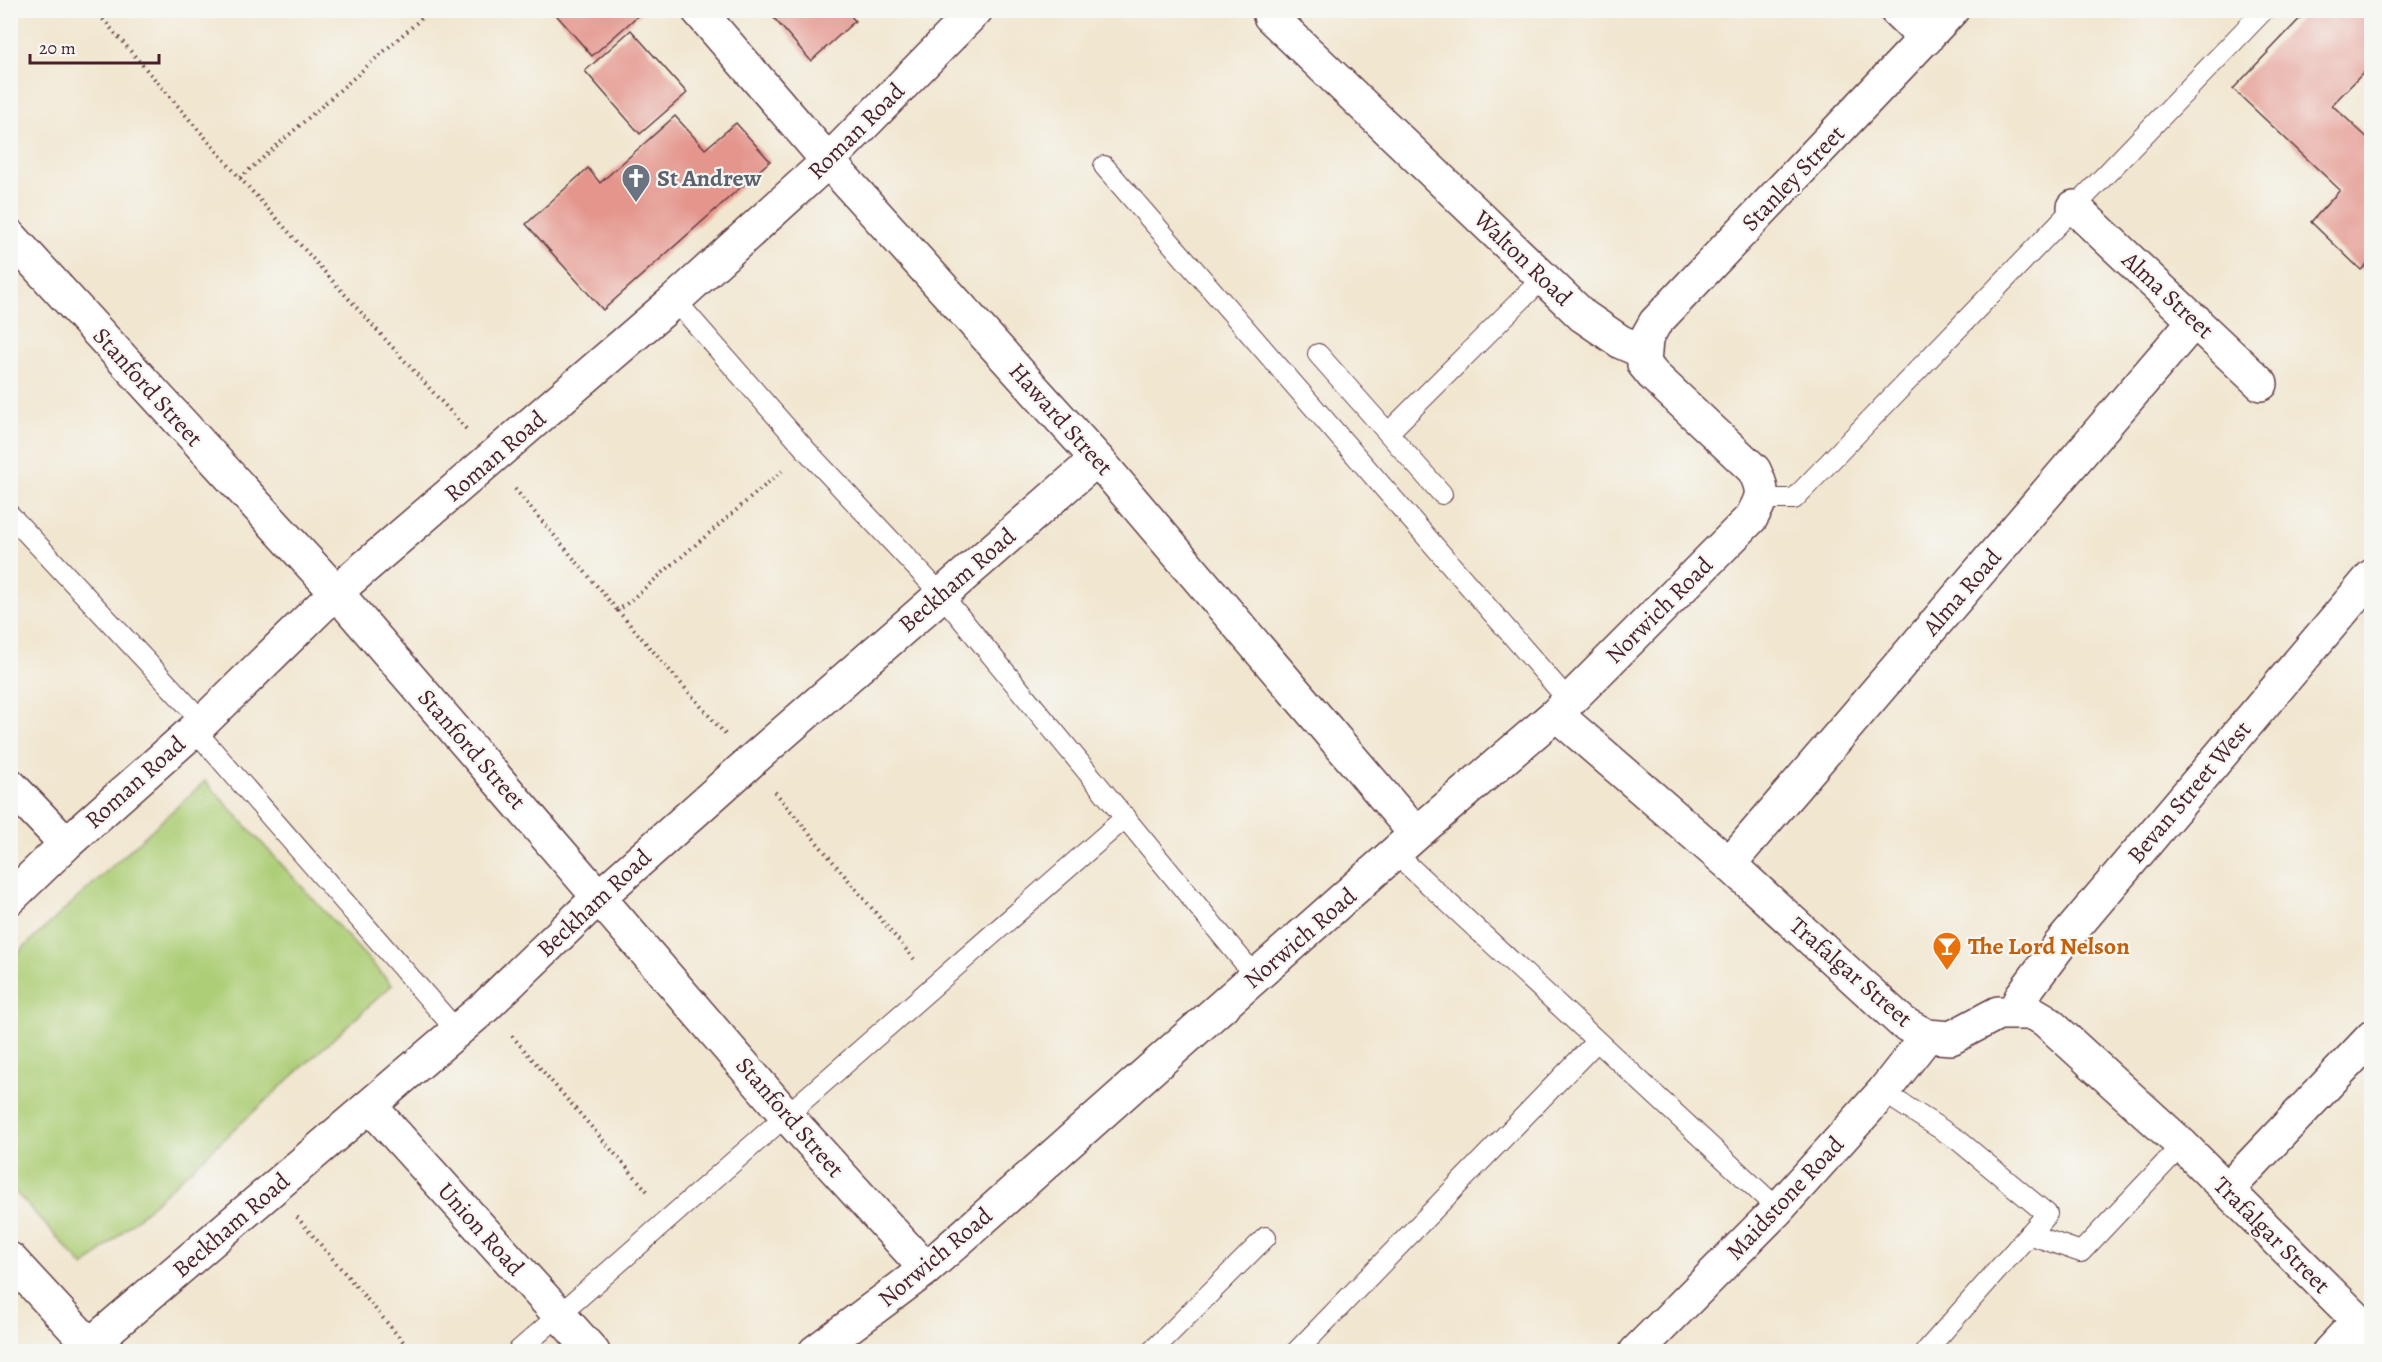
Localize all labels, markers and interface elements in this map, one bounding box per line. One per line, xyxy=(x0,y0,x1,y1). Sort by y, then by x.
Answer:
scale bar xyxy=(30,27,159,65)
text: 20 m xyxy=(39,36,76,60)
street label: Roman Road xyxy=(801,75,912,186)
street label: Stanley Street xyxy=(1734,118,1852,238)
church icon: St Andrew xyxy=(620,162,652,204)
place label: St Andrew xyxy=(657,162,762,194)
street label: Walton Road xyxy=(1466,202,1579,313)
street label: Alma Street xyxy=(2115,244,2221,346)
street label: Stanford Street xyxy=(86,321,210,454)
street label: Haward Street xyxy=(1002,356,1120,482)
street label: Roman Road xyxy=(437,403,553,509)
street label: Beckham Road xyxy=(892,520,1023,640)
street label: Alma Road xyxy=(1915,542,2009,643)
street label: Norwich Road xyxy=(1598,549,1720,671)
street label: Stanford Street xyxy=(411,682,533,816)
street label: Bevan Street West xyxy=(2120,714,2258,870)
street label: Roman Road xyxy=(78,728,192,836)
street label: Beckham Road xyxy=(530,842,658,964)
street label: Norwich Road xyxy=(1237,880,1363,996)
street label: Trafalgar Street xyxy=(1783,910,1919,1034)
bar icon: The Lord Nelson xyxy=(1931,930,1963,972)
place label: The Lord Nelson xyxy=(1968,930,2130,962)
street label: Stanford Street xyxy=(729,1050,851,1184)
street label: Maidstone Road xyxy=(1719,1129,1851,1267)
street label: Beckham Road xyxy=(166,1165,297,1285)
street label: Trafalgar Street xyxy=(2207,1170,2337,1300)
street label: Union Road xyxy=(430,1175,532,1283)
street label: Norwich Road xyxy=(871,1200,999,1314)

